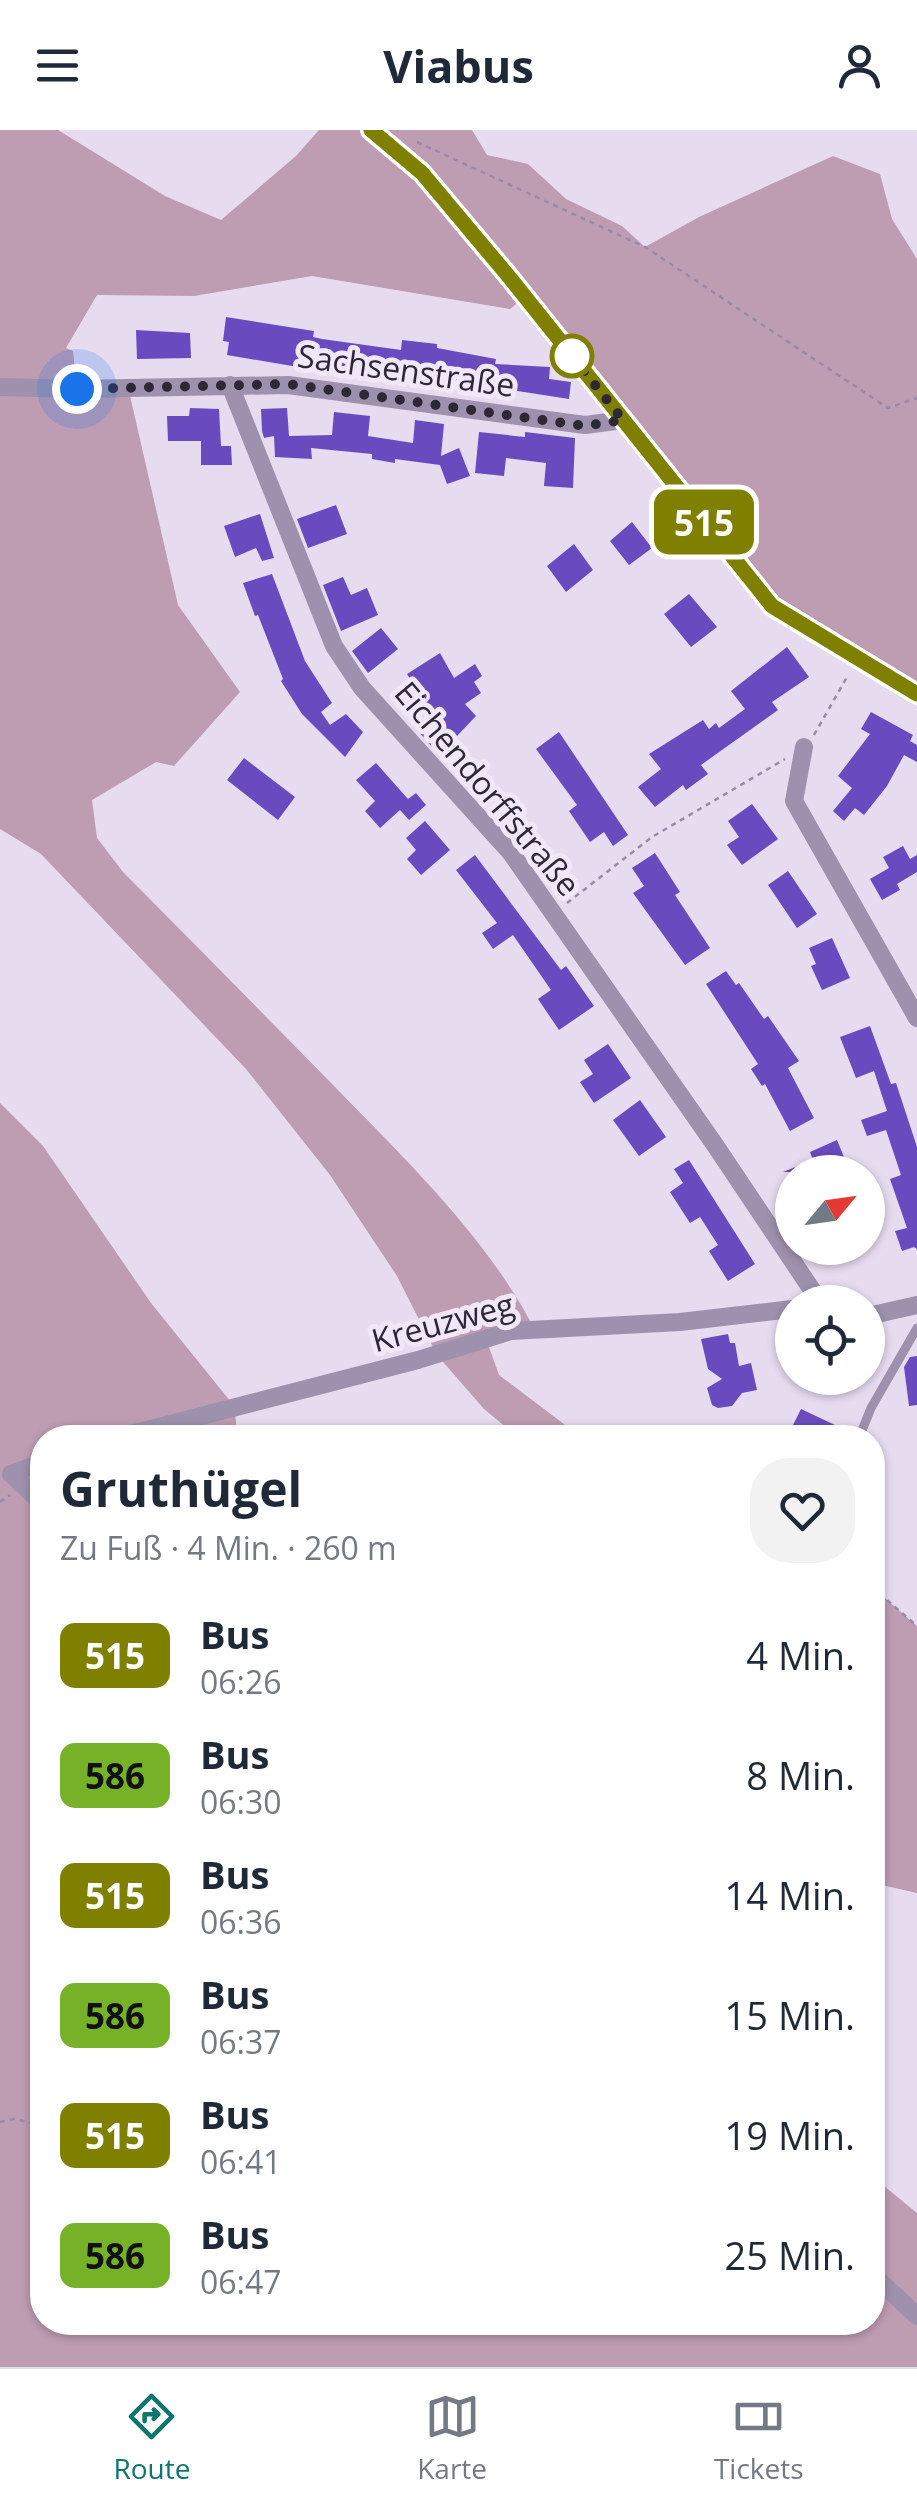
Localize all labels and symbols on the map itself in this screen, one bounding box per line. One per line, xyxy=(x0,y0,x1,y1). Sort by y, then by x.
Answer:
street label: Sachsenstraße xyxy=(295,333,517,406)
unlabelled marker xyxy=(551,335,593,377)
your location xyxy=(52,364,102,414)
line badge: 515 xyxy=(646,490,762,554)
street label: Eichendorffstraße xyxy=(386,672,591,904)
north arrow xyxy=(775,1155,885,1265)
street label: Kreuzweg xyxy=(367,1282,518,1361)

